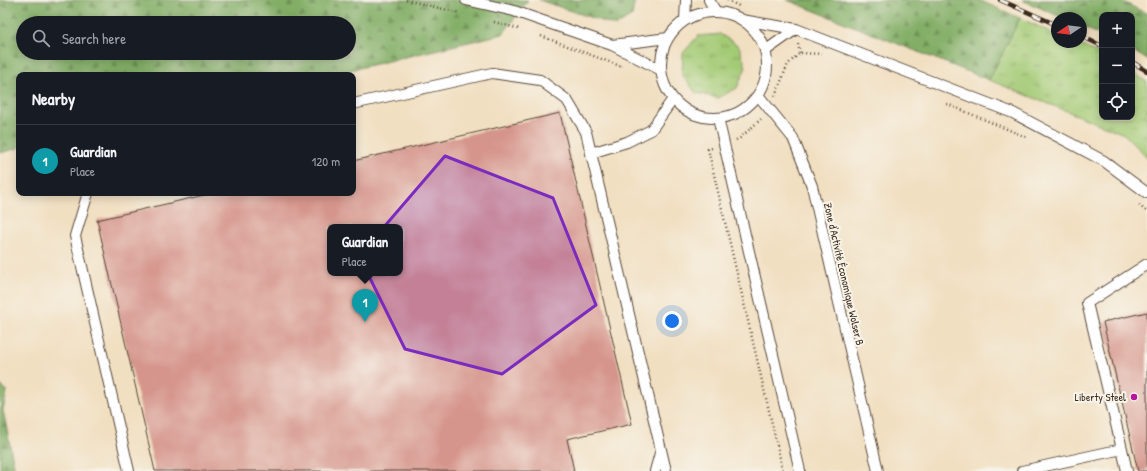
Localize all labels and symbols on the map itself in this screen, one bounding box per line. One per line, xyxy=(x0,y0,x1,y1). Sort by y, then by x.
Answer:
north arrow xyxy=(1051,12,1087,48)
street label: Zone d'Activité Économique Wolser B xyxy=(821,201,867,347)
pin: 1 xyxy=(352,289,378,322)
your location xyxy=(662,311,682,331)
place label: Liberty Steel xyxy=(1075,390,1126,404)
marker: Liberty Steel xyxy=(1129,392,1139,402)

